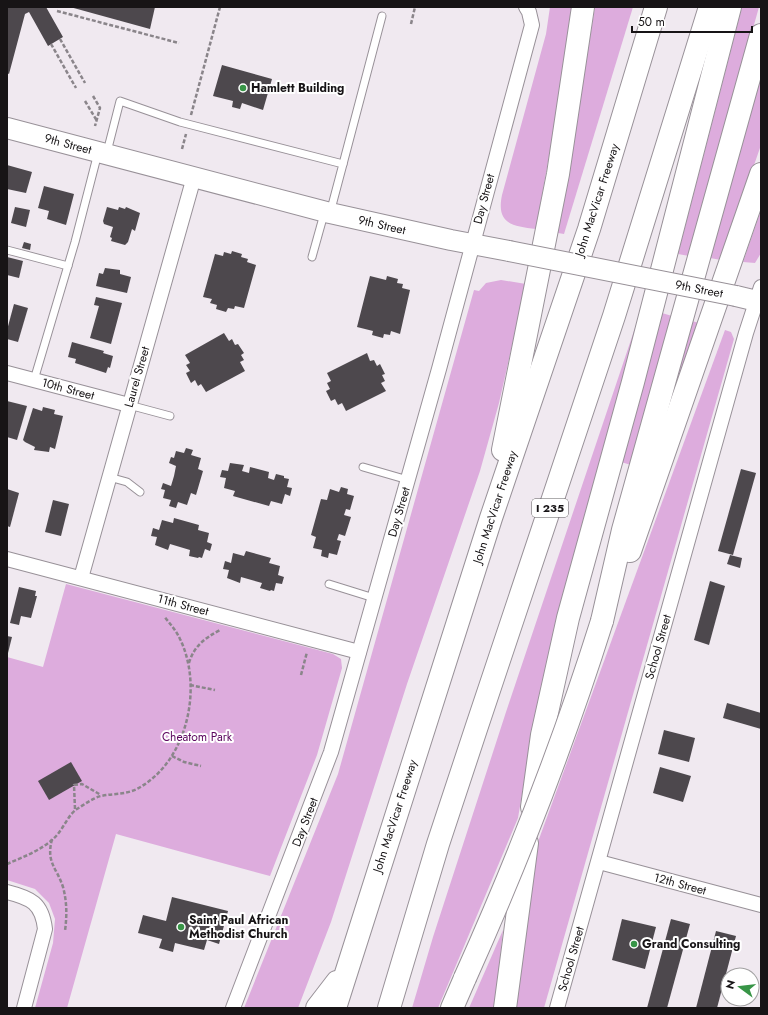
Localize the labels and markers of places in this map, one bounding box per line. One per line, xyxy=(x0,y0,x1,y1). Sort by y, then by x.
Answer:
place label: Hamlett Building xyxy=(251,79,344,97)
marker: Hamlett Building xyxy=(238,83,248,93)
place label: Saint Paul African Methodist Church xyxy=(189,911,289,943)
marker: Saint Paul African Methodist Church xyxy=(176,922,186,932)
place label: Grand Consulting xyxy=(642,935,740,953)
marker: Grand Consulting xyxy=(629,939,639,949)

